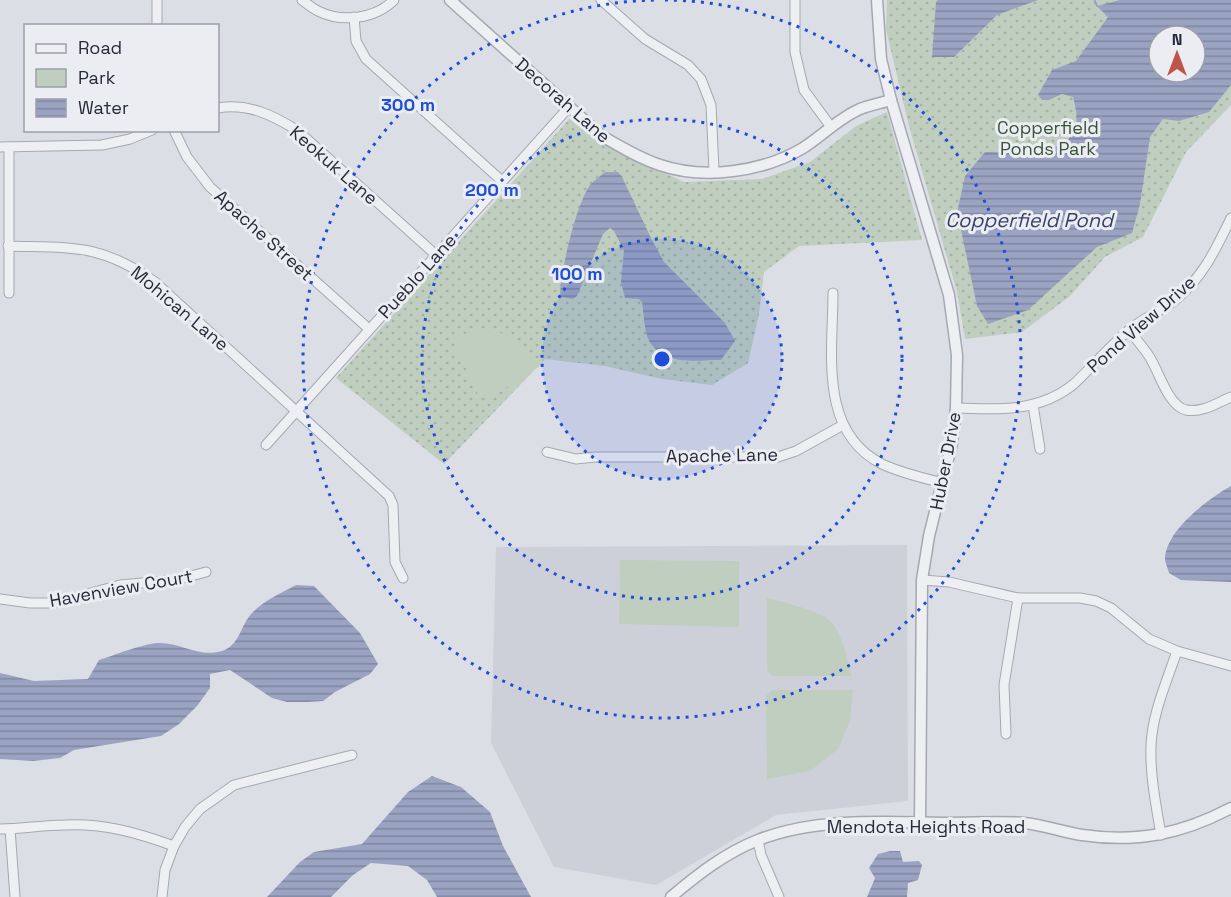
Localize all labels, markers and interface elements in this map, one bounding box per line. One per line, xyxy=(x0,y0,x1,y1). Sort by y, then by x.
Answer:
legend xyxy=(24,24,219,132)
north arrow xyxy=(1147,24,1207,84)
text: N xyxy=(1172,29,1182,50)
text: Road xyxy=(78,36,122,59)
street label: Decorah Lane xyxy=(511,52,615,148)
text: Park xyxy=(78,66,116,89)
text: 300 m xyxy=(381,93,435,116)
text: Water xyxy=(78,96,129,119)
park label: Copperfield Ponds Park xyxy=(997,116,1099,160)
street label: Keokuk Lane xyxy=(285,120,383,210)
text: 200 m xyxy=(465,178,519,201)
street label: Apache Street xyxy=(210,185,318,285)
water label: Copperfield Pond xyxy=(945,207,1115,233)
street label: Pueblo Lane xyxy=(373,229,461,323)
street label: Mohican Lane xyxy=(126,260,234,356)
text: 100 m xyxy=(551,262,603,285)
street label: Pond View Drive xyxy=(1082,270,1200,378)
centre of rings xyxy=(652,349,672,369)
street label: Huber Drive xyxy=(924,410,966,512)
street label: Apache Lane xyxy=(666,443,778,467)
street label: Havenview Court xyxy=(48,564,194,612)
street label: Mendota Heights Road xyxy=(827,815,1025,838)

